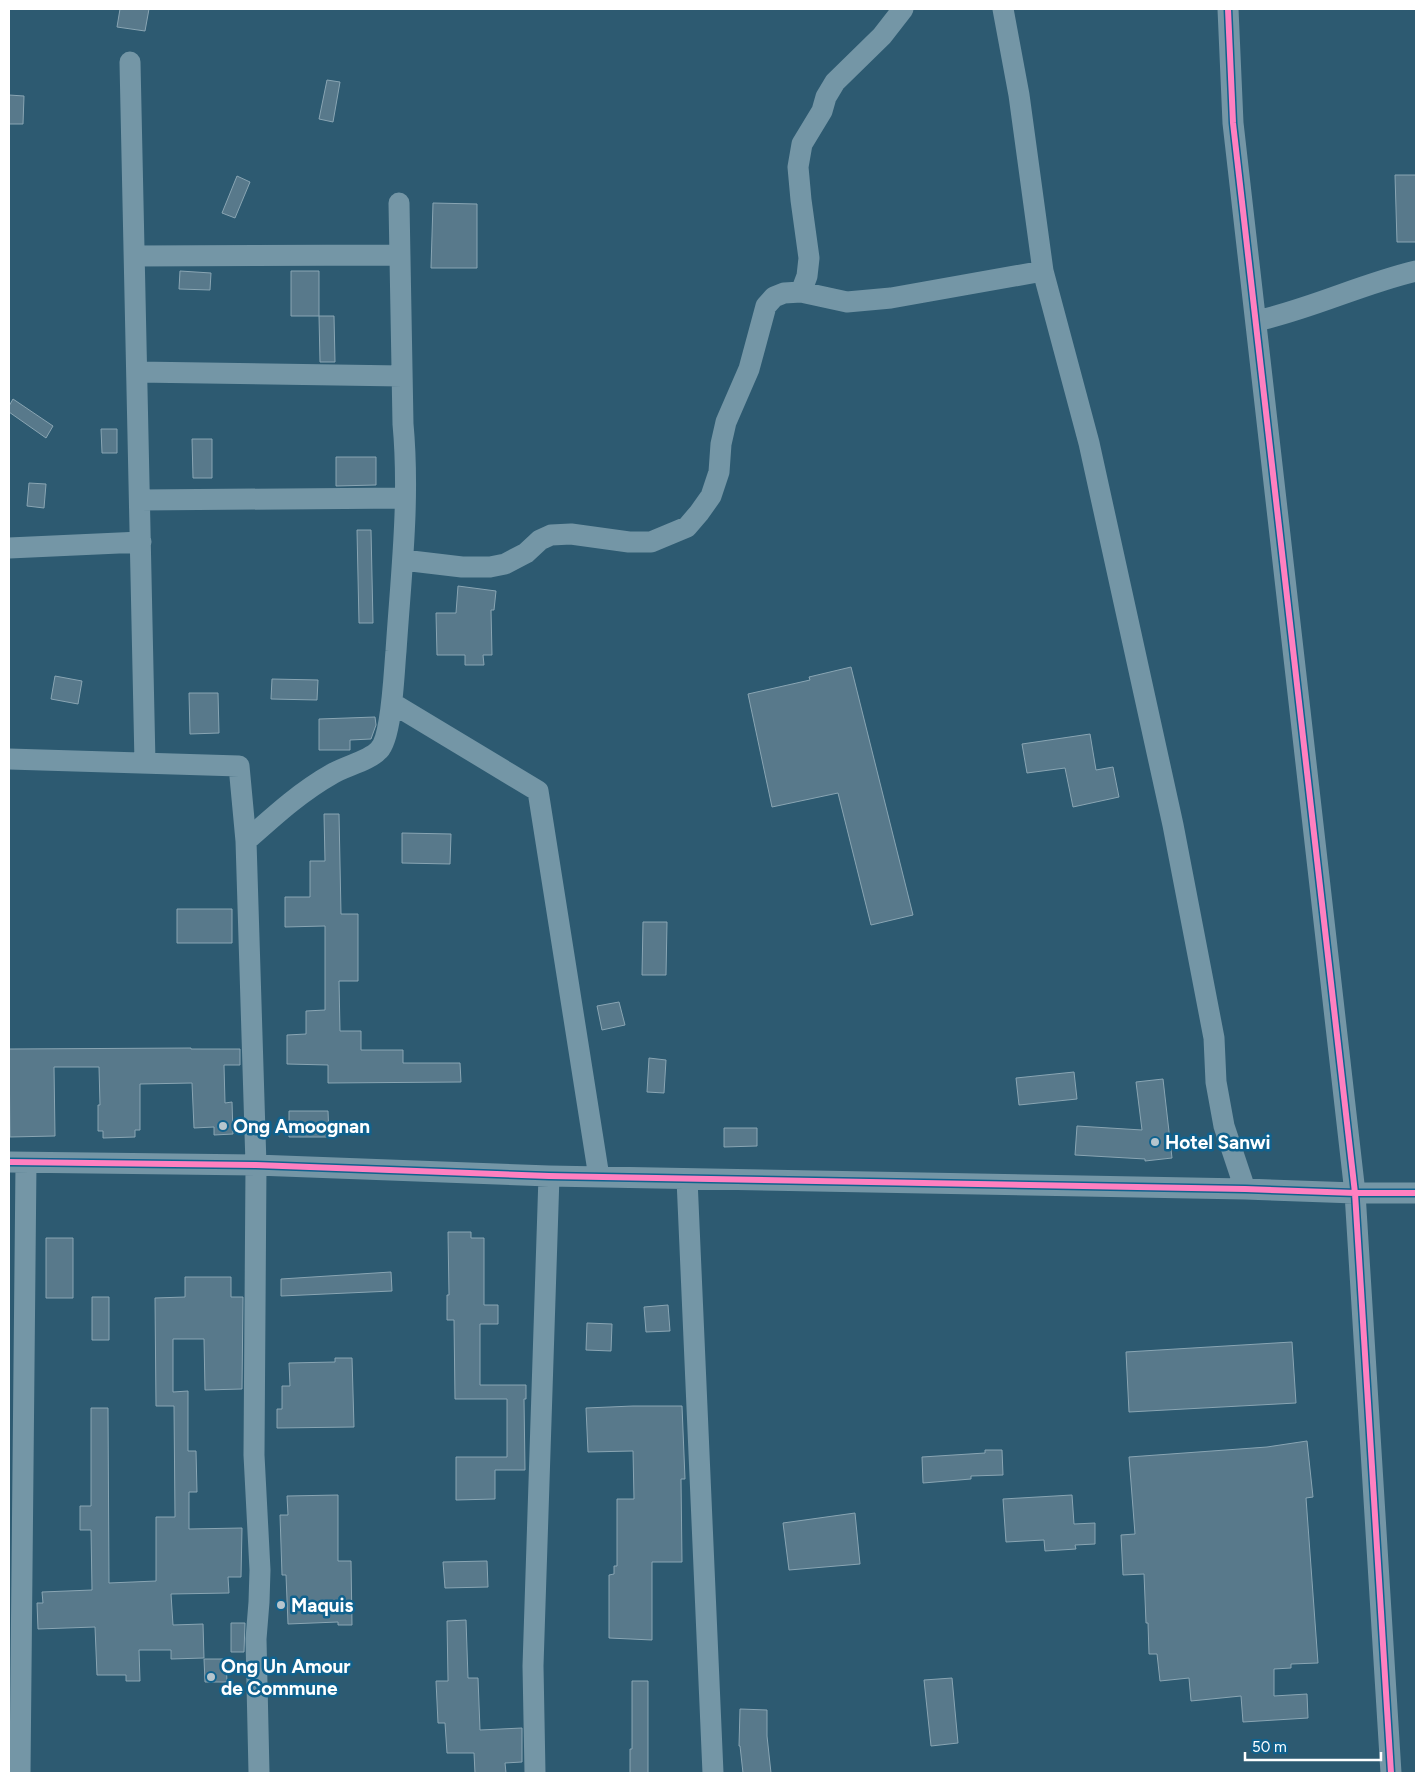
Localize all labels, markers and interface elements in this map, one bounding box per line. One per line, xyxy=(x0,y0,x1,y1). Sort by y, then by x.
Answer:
place label: Ong Amoognan xyxy=(233,1115,370,1138)
marker: Ong Amoognan xyxy=(217,1120,229,1132)
place label: Hotel Sanwi xyxy=(1165,1131,1271,1154)
marker: Hotel Sanwi xyxy=(1149,1136,1161,1148)
place label: Maquis xyxy=(291,1594,353,1617)
marker: Maquis xyxy=(275,1599,287,1611)
place label: Ong Un Amour de Commune xyxy=(221,1655,351,1700)
marker: Ong Un Amour de Commune xyxy=(205,1671,217,1683)
scale bar xyxy=(1245,1730,1381,1762)
text: 50 m xyxy=(1252,1738,1287,1756)

